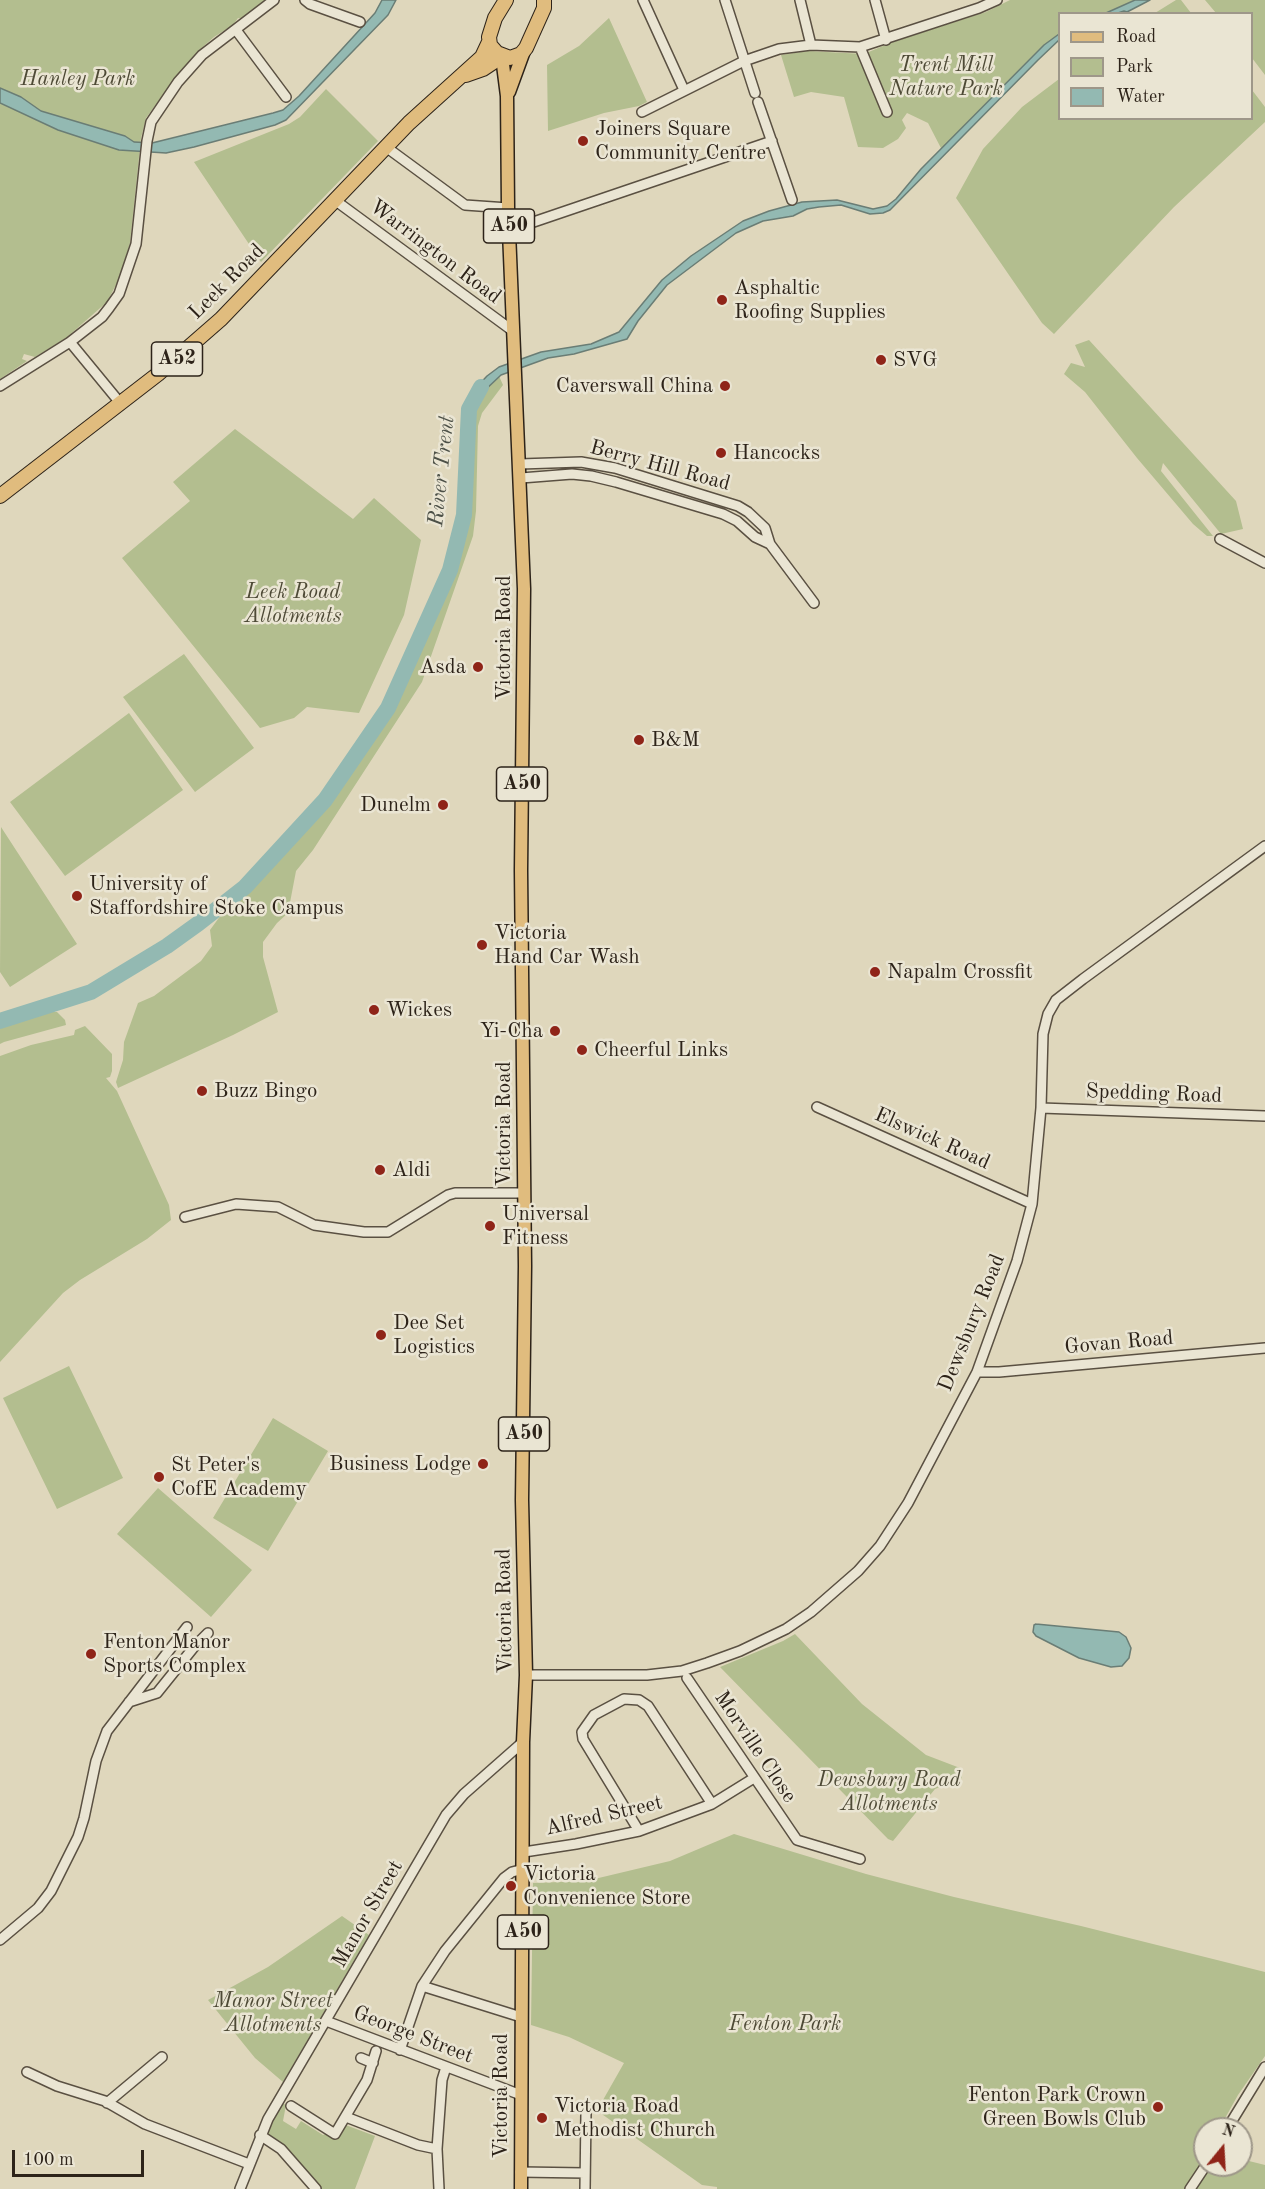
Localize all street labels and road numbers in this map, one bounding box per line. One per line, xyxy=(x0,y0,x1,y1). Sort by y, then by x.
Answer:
street label: Warrington Road xyxy=(364,194,506,310)
road number: A50 xyxy=(484,209,534,243)
street label: Leek Road xyxy=(184,239,270,325)
road number: A52 xyxy=(152,342,202,376)
street label: Berry Hill Road xyxy=(587,435,733,497)
street label: Victoria Road xyxy=(491,575,517,701)
road number: A50 xyxy=(496,767,548,801)
street label: Victoria Road xyxy=(491,1061,517,1187)
street label: Spedding Road xyxy=(1085,1079,1223,1109)
street label: Elswick Road xyxy=(870,1102,994,1176)
street label: Dewsbury Road xyxy=(933,1251,1011,1395)
street label: Govan Road xyxy=(1063,1326,1175,1360)
road number: A50 xyxy=(498,1417,550,1451)
street label: Victoria Road xyxy=(491,1548,519,1674)
street label: Morville Close xyxy=(708,1686,802,1808)
street label: Alfred Street xyxy=(543,1790,665,1842)
street label: Manor Street xyxy=(327,1856,409,1972)
road number: A50 xyxy=(498,1915,548,1949)
street label: George Street xyxy=(350,2001,476,2069)
street label: Victoria Road xyxy=(488,2033,514,2159)

